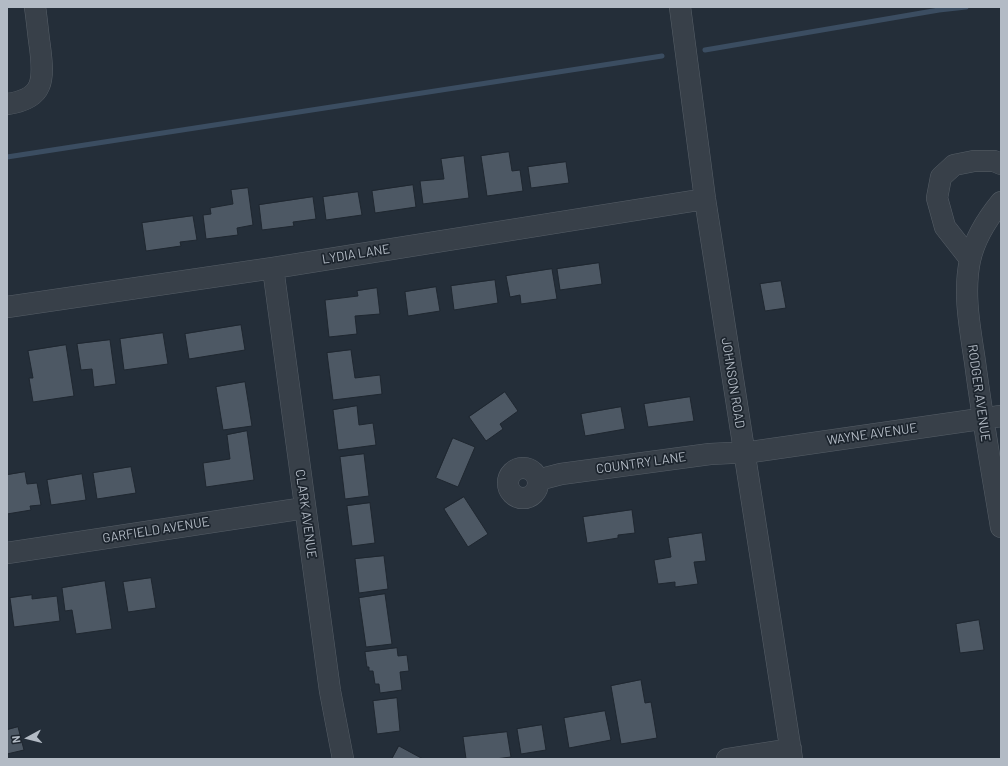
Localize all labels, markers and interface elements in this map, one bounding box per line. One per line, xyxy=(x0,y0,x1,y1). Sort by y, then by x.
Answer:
street label: LYDIA LANE xyxy=(321,241,391,267)
street label: JOHNSON ROAD xyxy=(718,336,748,430)
street label: RODGER AVENUE xyxy=(964,343,994,443)
street label: WAYNE AVENUE xyxy=(826,420,918,448)
street label: COUNTRY LANE xyxy=(595,449,687,477)
street label: CLARK AVENUE xyxy=(292,468,320,560)
street label: GARFIELD AVENUE xyxy=(101,514,211,546)
north arrow xyxy=(8,718,48,758)
text: N xyxy=(9,735,22,744)

